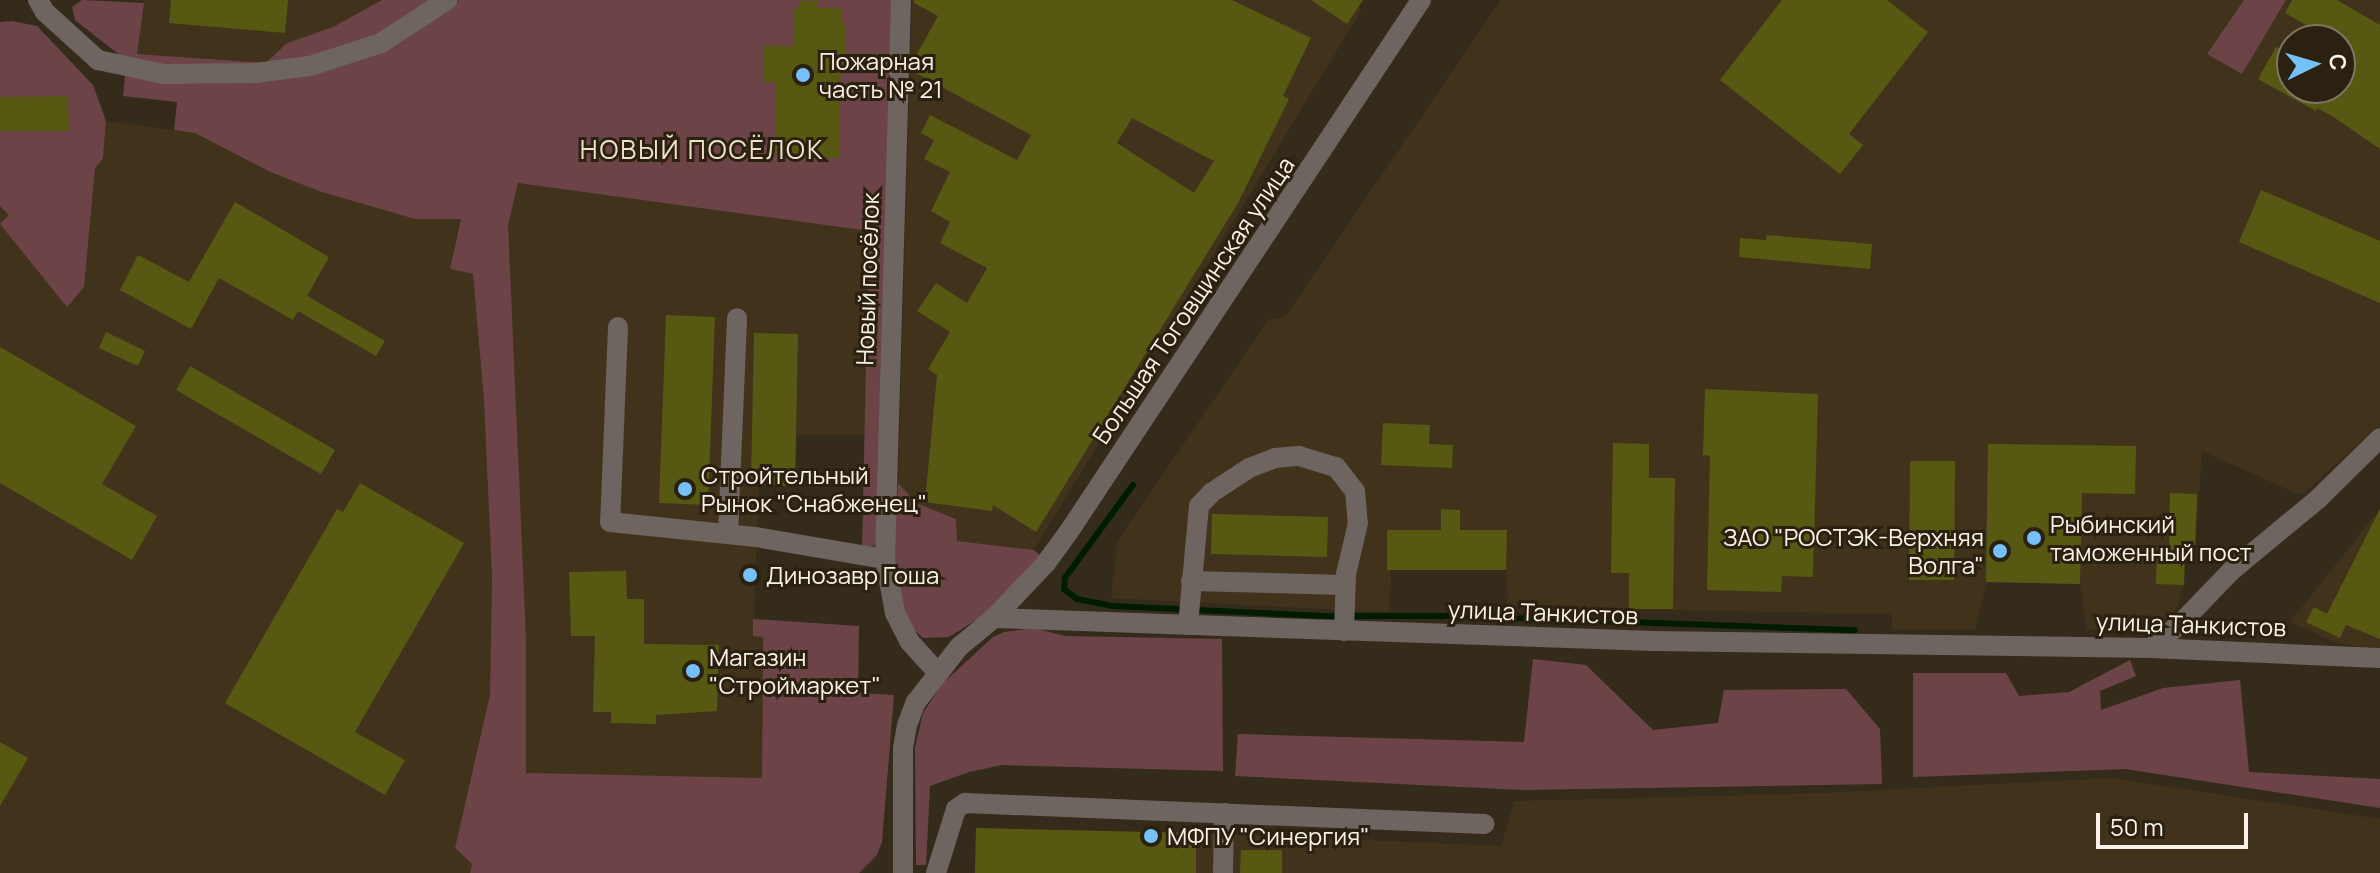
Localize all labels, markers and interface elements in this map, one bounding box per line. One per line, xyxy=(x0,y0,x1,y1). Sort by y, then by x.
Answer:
north arrow xyxy=(2276,24,2356,104)
place label: Пожарная часть № 21 xyxy=(819,47,943,103)
text: С xyxy=(2322,53,2354,71)
marker: Пожарная часть № 21 xyxy=(794,66,812,84)
district label: НОВЫЙ ПОСЁЛОК xyxy=(580,134,824,166)
street label: Большая Тоговщинская улица xyxy=(1086,151,1300,449)
street label: Новый посёлок xyxy=(850,192,884,366)
place label: Стройтельный Рынок "Снабженец" xyxy=(701,461,927,517)
marker: Стройтельный Рынок "Снабженец" xyxy=(676,480,694,498)
place label: Рыбинский таможенный пост xyxy=(2050,510,2252,566)
place label: ЗАО "РОСТЭК-Верхняя Волга" xyxy=(1723,523,1984,579)
marker: Рыбинский таможенный пост xyxy=(2025,529,2043,547)
marker: ЗАО "РОСТЭК-Верхняя Волга" xyxy=(1991,542,2009,560)
place label: Динозавр Гоша xyxy=(766,561,939,589)
marker: Динозавр Гоша xyxy=(741,566,759,584)
street label: улица Танкистов xyxy=(1447,594,1639,630)
street label: улица Танкистов xyxy=(2095,606,2287,642)
place label: Магазин "Строймаркет" xyxy=(709,643,881,699)
marker: Магазин "Строймаркет" xyxy=(684,662,702,680)
scale bar xyxy=(2100,797,2252,847)
text: 50 m xyxy=(2110,810,2164,843)
place label: МФПУ "Синергия" xyxy=(1167,822,1371,850)
marker: МФПУ "Синергия" xyxy=(1142,827,1160,845)

